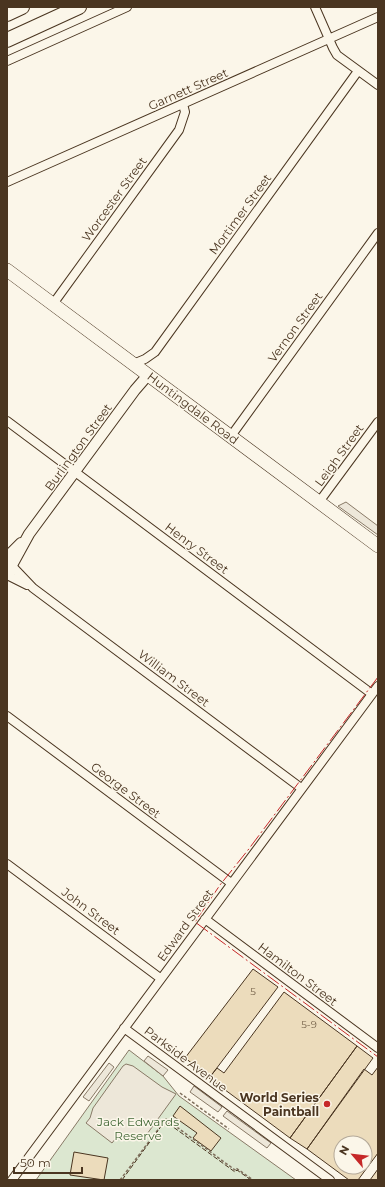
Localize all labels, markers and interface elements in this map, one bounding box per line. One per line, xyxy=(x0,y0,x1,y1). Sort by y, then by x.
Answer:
street label: Garnett Street xyxy=(146,65,230,113)
street label: Worcester Street xyxy=(78,154,150,244)
street label: Mortimer Street xyxy=(206,171,274,257)
street label: Vernon Street xyxy=(265,289,325,365)
street label: Huntingdale Road xyxy=(144,369,242,447)
street label: Burlington Street xyxy=(41,400,115,494)
street label: Leigh Street xyxy=(311,421,367,489)
street label: Henry Street xyxy=(162,519,232,577)
street label: William Street xyxy=(135,646,213,710)
street label: George Street xyxy=(88,759,164,821)
street label: John Street xyxy=(58,884,123,938)
street label: Edward Street xyxy=(154,886,216,964)
street label: Hamilton Street xyxy=(255,939,341,1009)
house number: 5 xyxy=(250,985,256,998)
house number: 5-9 xyxy=(301,1018,317,1031)
street label: Parkside Avenue xyxy=(142,1023,230,1095)
place label: World Series Paintball xyxy=(239,1090,320,1119)
marker: World Series Paintball xyxy=(322,1099,332,1109)
park label: Jack Edwards Reserve xyxy=(96,1114,179,1143)
north arrow xyxy=(333,1135,373,1175)
text: N xyxy=(336,1143,352,1158)
scale bar xyxy=(14,1149,82,1175)
text: 50 m xyxy=(20,1155,51,1170)

